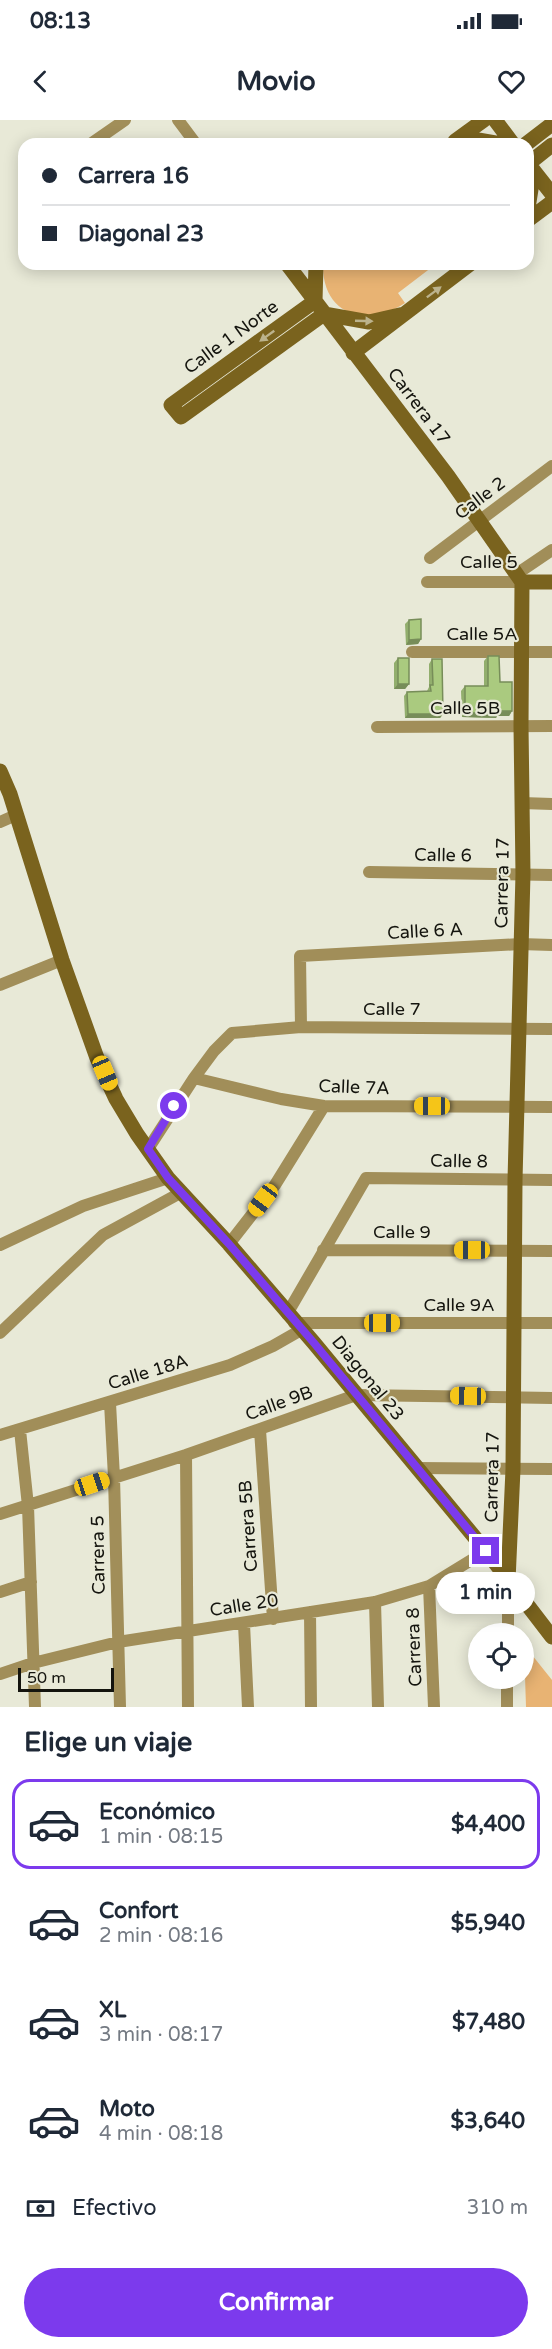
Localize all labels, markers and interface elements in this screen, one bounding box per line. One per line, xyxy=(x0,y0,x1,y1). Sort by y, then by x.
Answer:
text: 08:13 xyxy=(30,8,91,34)
icon: back xyxy=(24,65,57,98)
text: Movio xyxy=(236,65,316,98)
icon: heart xyxy=(495,65,528,98)
text: Carrera 16 xyxy=(78,163,189,189)
text: Diagonal 23 xyxy=(78,221,204,247)
one-way arrow xyxy=(425,286,441,298)
street label: Calle 1 Norte xyxy=(179,295,283,379)
one-way arrow xyxy=(355,316,374,325)
one-way arrow xyxy=(260,330,276,342)
street label: Carrera 17 xyxy=(383,363,455,449)
street label: Calle 2 xyxy=(450,472,510,524)
street label: Calle 5 xyxy=(460,551,518,573)
street label: Calle 5A xyxy=(446,623,518,645)
street label: Calle 5B xyxy=(430,697,500,719)
street label: Carrera 17 xyxy=(490,837,514,929)
street label: Calle 6 xyxy=(414,843,472,867)
street label: Calle 6 A xyxy=(387,918,463,944)
street label: Calle 7 xyxy=(363,998,421,1020)
car xyxy=(90,1053,120,1093)
street label: Calle 7A xyxy=(318,1075,390,1099)
route start xyxy=(160,1092,187,1119)
car xyxy=(414,1097,450,1115)
street label: Calle 8 xyxy=(430,1149,488,1173)
car xyxy=(245,1180,281,1220)
street label: Calle 9 xyxy=(373,1221,431,1243)
car xyxy=(454,1241,490,1259)
street label: Calle 9A xyxy=(423,1294,495,1316)
car xyxy=(364,1314,400,1332)
street label: Diagonal 23 xyxy=(327,1331,409,1425)
street label: Calle 18A xyxy=(105,1349,191,1395)
street label: Calle 9B xyxy=(242,1381,316,1425)
car xyxy=(450,1387,486,1405)
street label: Carrera 17 xyxy=(480,1431,504,1523)
car xyxy=(72,1470,112,1498)
street label: Carrera 5B xyxy=(234,1479,262,1573)
street label: Carrera 5 xyxy=(86,1515,110,1595)
route end xyxy=(472,1537,499,1564)
callout: 1 min xyxy=(436,1572,536,1614)
text: 1 min xyxy=(459,1581,512,1605)
street label: Calle 20 xyxy=(208,1589,280,1621)
street label: Carrera 8 xyxy=(402,1607,426,1687)
map controls xyxy=(468,1623,534,1689)
button: locate xyxy=(468,1623,534,1689)
scale bar xyxy=(18,1665,114,1692)
text: 50 m xyxy=(27,1668,66,1688)
text: Elige un viaje xyxy=(24,1726,192,1759)
icon: car xyxy=(27,1797,81,1851)
text: Económico xyxy=(99,1799,215,1825)
text: $4,400 xyxy=(451,1811,525,1837)
text: 1 min · 08:15 xyxy=(99,1825,223,1849)
icon: car xyxy=(27,1896,81,1950)
text: Confort xyxy=(99,1898,178,1924)
text: $5,940 xyxy=(451,1910,525,1936)
text: 2 min · 08:16 xyxy=(99,1924,223,1948)
icon: car xyxy=(27,1995,81,2049)
text: XL xyxy=(99,1997,126,2023)
text: $7,480 xyxy=(452,2009,525,2035)
text: 3 min · 08:17 xyxy=(99,2023,223,2047)
icon: car xyxy=(27,2094,81,2148)
text: Moto xyxy=(99,2096,155,2122)
text: $3,640 xyxy=(450,2108,525,2134)
text: 4 min · 08:18 xyxy=(99,2122,223,2146)
icon: cash xyxy=(24,2192,57,2225)
text: Efectivo xyxy=(72,2195,157,2221)
text: 310 m xyxy=(467,2196,528,2220)
button: Confirmar xyxy=(24,2268,528,2337)

